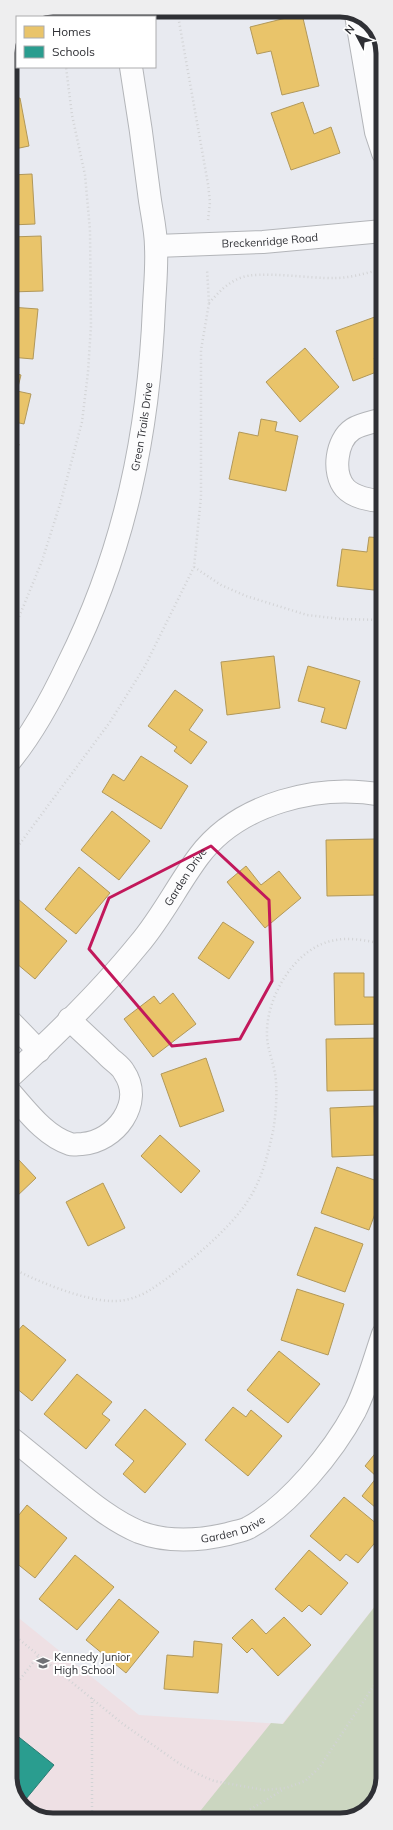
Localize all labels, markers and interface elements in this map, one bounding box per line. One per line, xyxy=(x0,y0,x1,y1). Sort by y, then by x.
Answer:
legend xyxy=(16,16,156,68)
north arrow xyxy=(337,16,377,56)
text: N xyxy=(341,22,357,37)
text: Homes xyxy=(52,24,91,39)
text: Schools xyxy=(52,44,95,59)
street label: Breckenridge Road xyxy=(221,230,319,251)
street label: Green Trails Drive xyxy=(128,381,155,472)
street label: Garden Drive xyxy=(161,845,210,909)
street label: Garden Drive xyxy=(200,1512,268,1546)
place label: Kennedy Junior High School xyxy=(54,1650,130,1677)
school or university icon: Kennedy Junior High School xyxy=(35,1655,51,1671)

